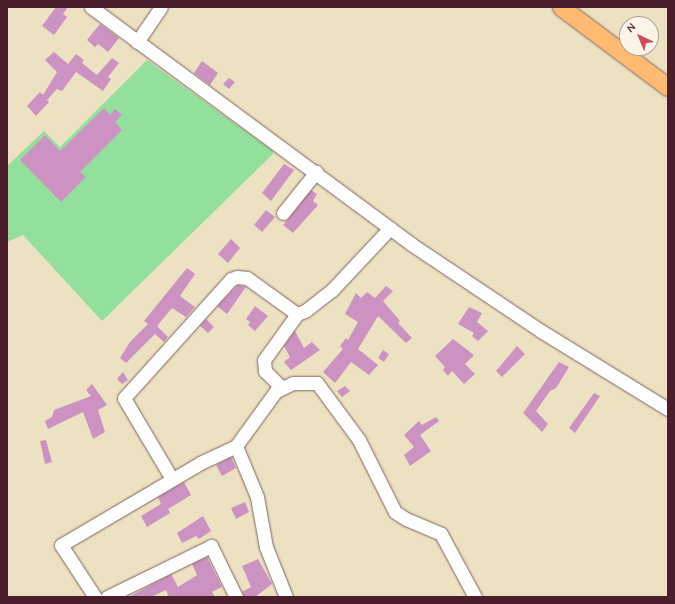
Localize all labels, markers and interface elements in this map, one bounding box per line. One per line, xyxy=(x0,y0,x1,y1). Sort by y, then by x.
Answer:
north arrow xyxy=(619,16,659,56)
text: N xyxy=(624,21,639,36)

